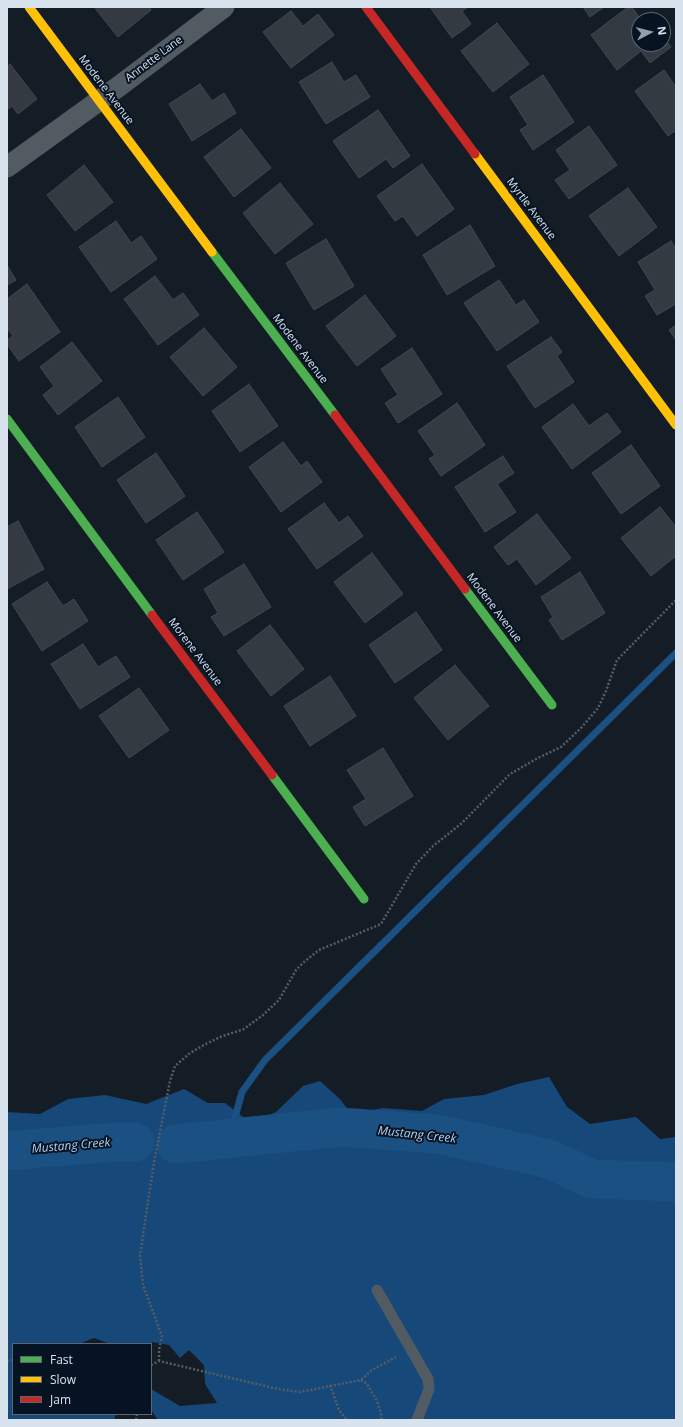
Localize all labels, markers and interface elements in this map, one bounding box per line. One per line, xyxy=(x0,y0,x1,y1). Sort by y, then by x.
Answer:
north arrow xyxy=(631,12,671,52)
text: N xyxy=(654,25,670,36)
street label: Annette Lane xyxy=(123,33,185,85)
street label: Modene Avenue xyxy=(76,53,136,127)
street label: Myrtle Avenue xyxy=(503,176,559,242)
street label: Modene Avenue xyxy=(270,312,330,386)
street label: Modene Avenue xyxy=(464,571,524,645)
street label: Morene Avenue xyxy=(165,616,225,688)
water label: Mustang Creek xyxy=(377,1124,457,1146)
water label: Mustang Creek xyxy=(31,1135,111,1157)
legend xyxy=(12,1343,152,1415)
text: Fast xyxy=(50,1351,73,1368)
text: Slow xyxy=(50,1371,76,1388)
text: Jam xyxy=(50,1391,71,1408)

